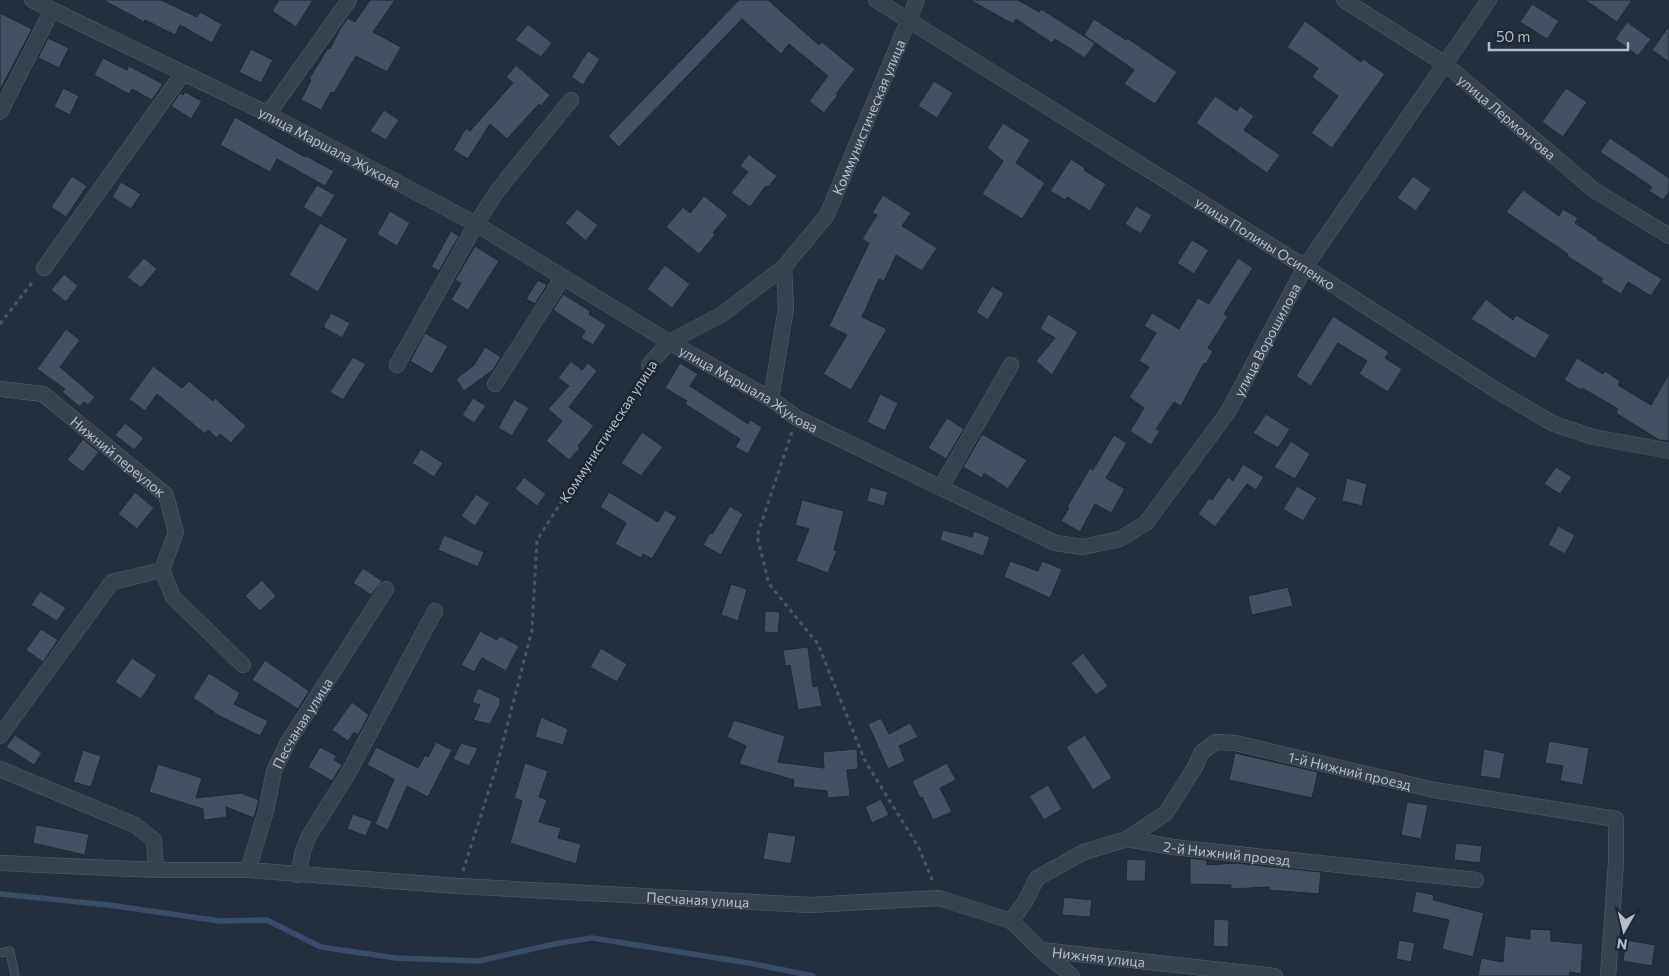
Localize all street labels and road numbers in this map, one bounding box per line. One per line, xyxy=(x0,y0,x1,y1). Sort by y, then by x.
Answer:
street label: Коммунистическая улица xyxy=(828,37,908,197)
street label: улица Лермонтова xyxy=(1455,70,1560,163)
street label: улица Маршала Жукова xyxy=(256,102,404,191)
street label: улица Полины Осипенко xyxy=(1192,193,1339,293)
street label: улица Ворошилова xyxy=(1229,280,1303,399)
street label: улица Маршала Жукова xyxy=(676,341,821,435)
street label: Коммунистическая улица xyxy=(555,356,661,506)
street label: Нижний переулок xyxy=(68,412,170,500)
street label: Песчаная улица xyxy=(268,674,336,771)
street label: 1-й Нижний проезд xyxy=(1287,747,1413,793)
street label: 2-й Нижний проезд xyxy=(1162,837,1291,868)
street label: Песчаная улица xyxy=(646,888,750,910)
street label: Нижняя улица xyxy=(1051,943,1146,970)

